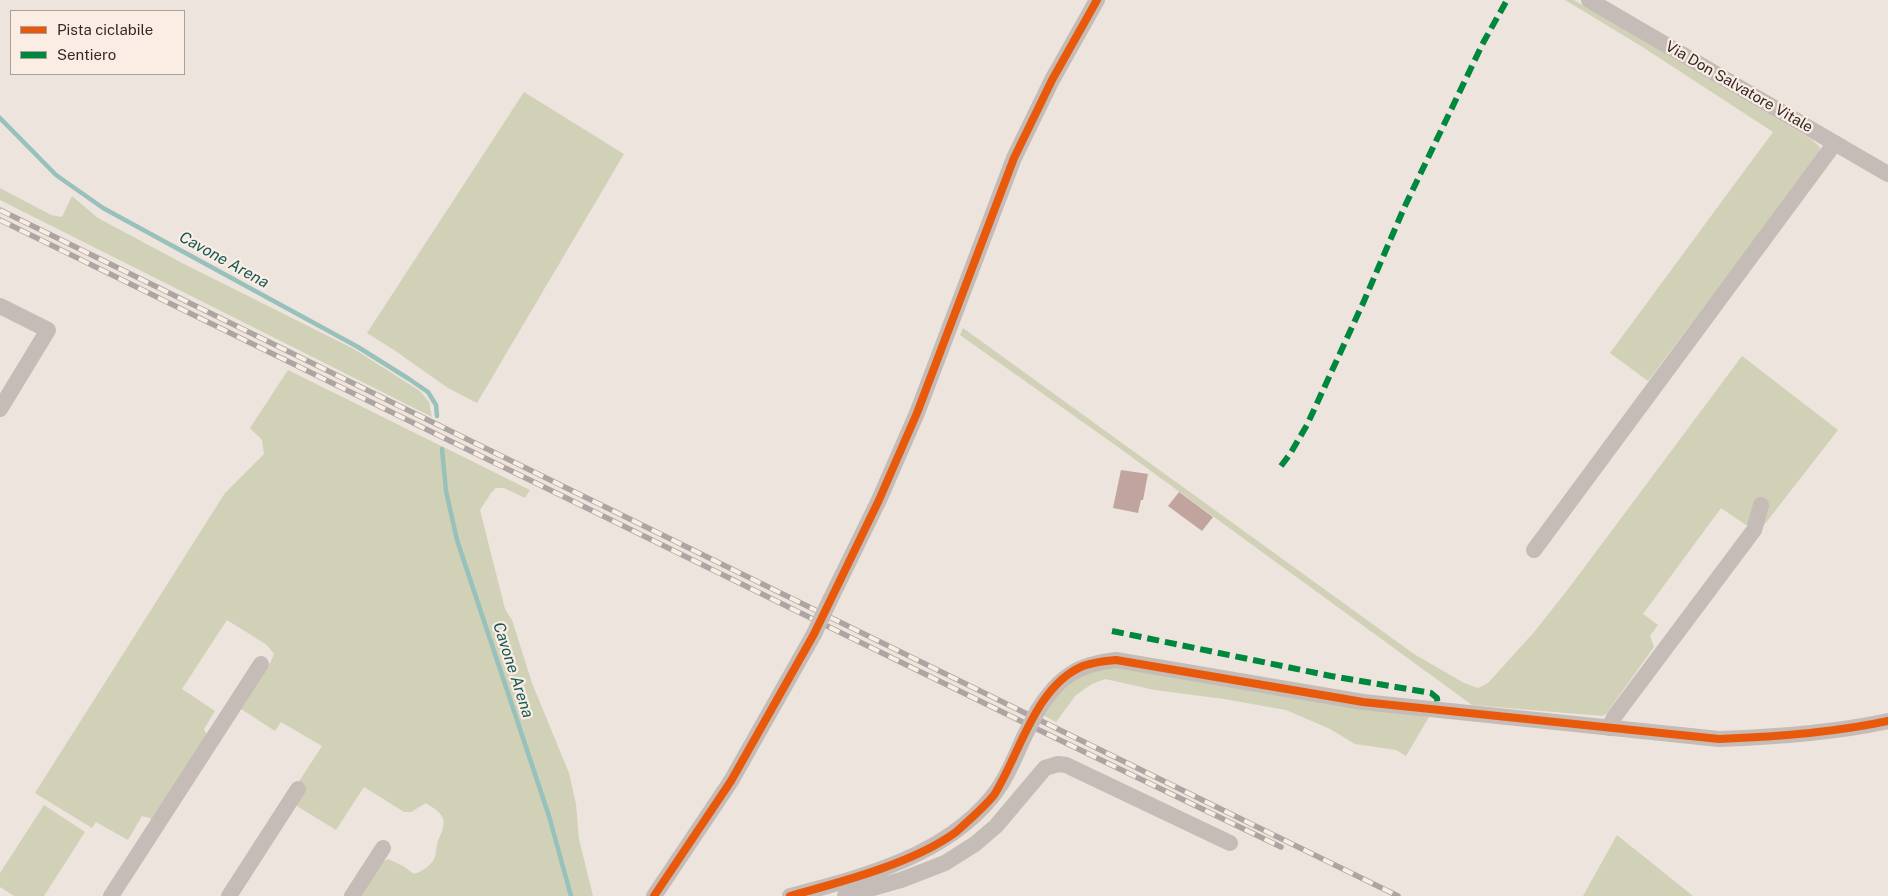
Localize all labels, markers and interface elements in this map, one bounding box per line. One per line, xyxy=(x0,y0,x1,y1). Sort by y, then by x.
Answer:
legend xyxy=(10,10,185,75)
text: Pista ciclabile xyxy=(57,21,153,38)
street label: Via Don Salvatore Vitale xyxy=(1662,37,1816,137)
text: Sentiero xyxy=(57,46,116,63)
water label: Cavone Arena xyxy=(176,227,272,293)
water label: Cavone Arena xyxy=(489,620,537,720)

